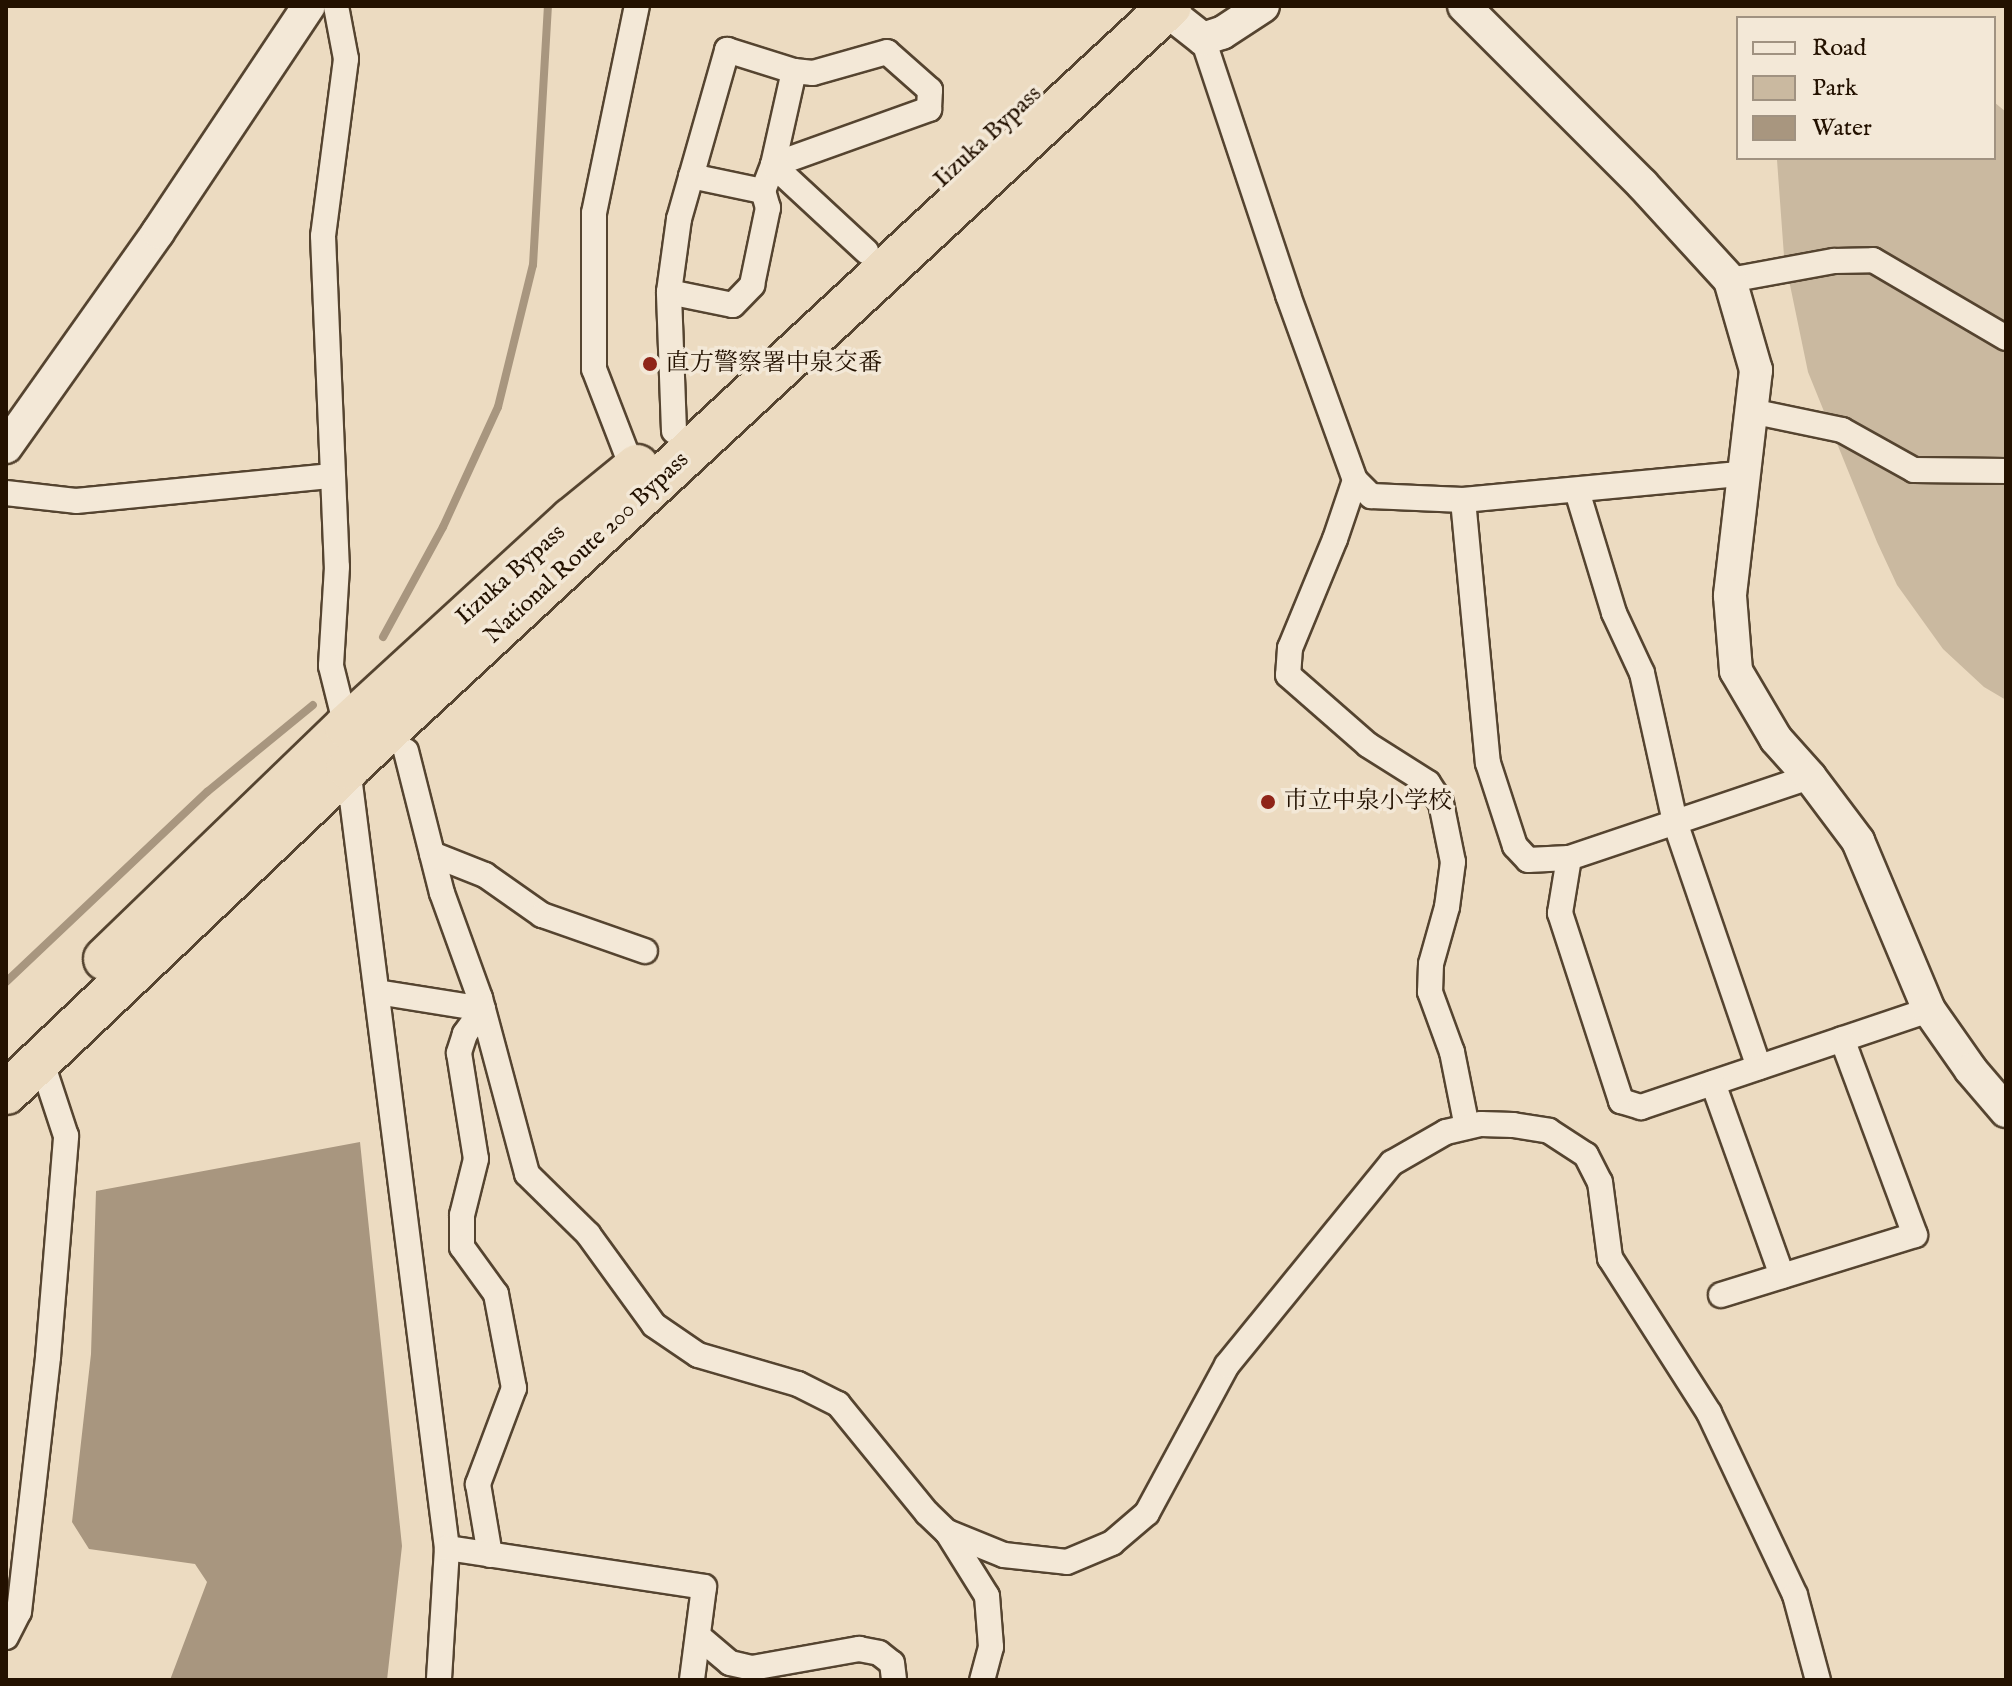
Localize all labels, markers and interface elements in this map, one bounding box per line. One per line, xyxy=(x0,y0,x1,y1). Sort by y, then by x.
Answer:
legend xyxy=(1736,16,1996,160)
text: Road xyxy=(1812,33,1866,64)
text: Park xyxy=(1812,73,1858,104)
street label: Iizuka Bypass xyxy=(928,80,1048,194)
text: Water xyxy=(1812,113,1872,144)
place label: 直方警察署中泉交番 xyxy=(666,350,882,378)
marker: 直方警察署中泉交番 xyxy=(641,355,659,373)
street label: National Route 200 Bypass xyxy=(479,446,695,650)
street label: Iizuka Bypass xyxy=(451,519,571,631)
place label: 市立中泉小学校 xyxy=(1284,788,1452,816)
marker: 市立中泉小学校 xyxy=(1259,793,1277,811)

